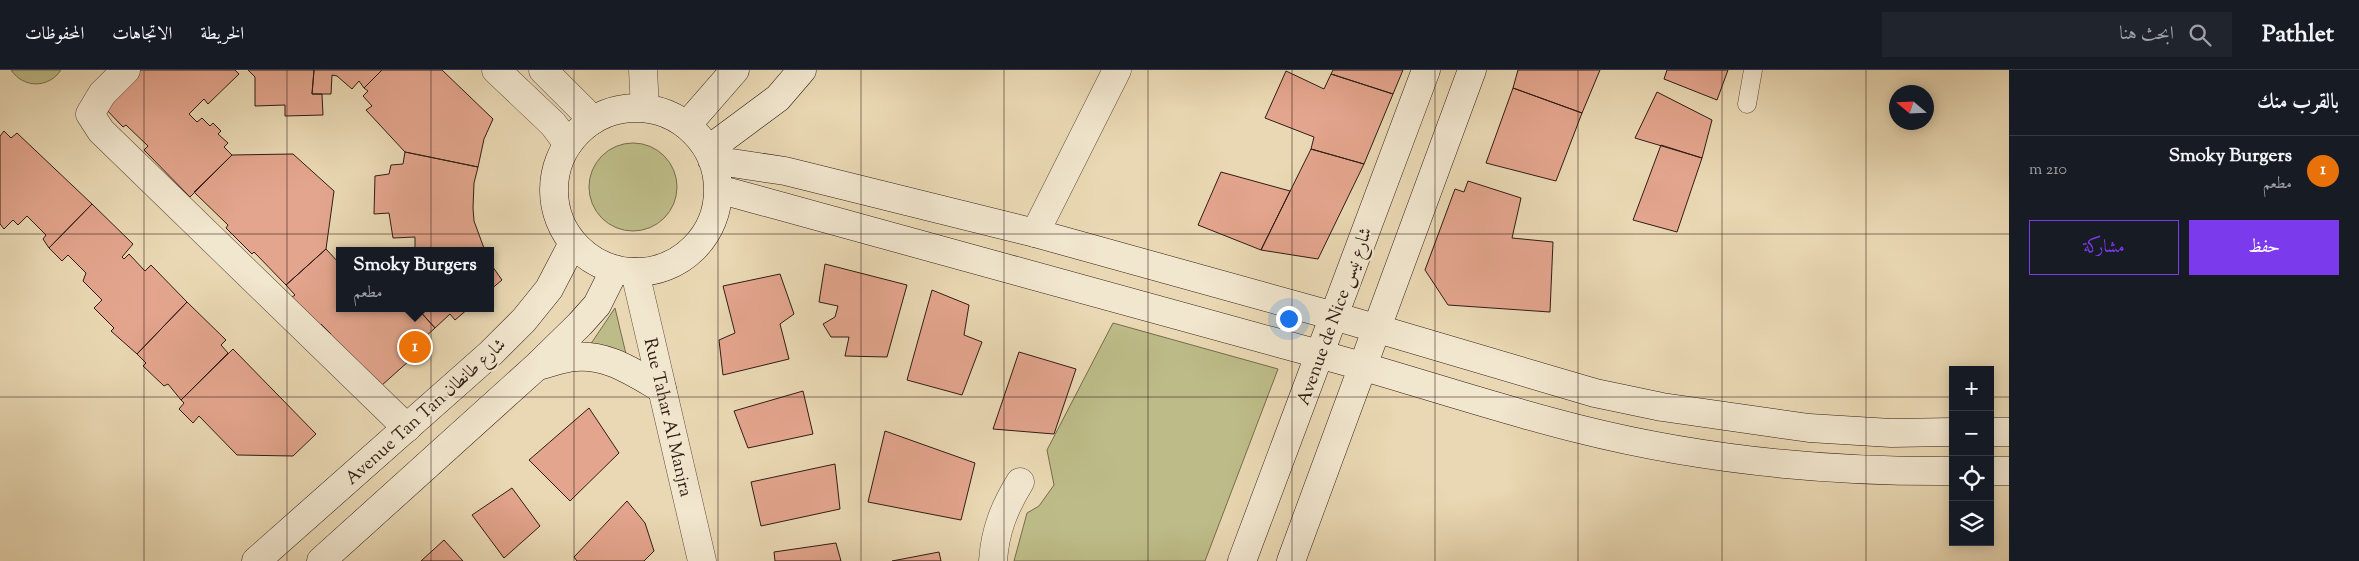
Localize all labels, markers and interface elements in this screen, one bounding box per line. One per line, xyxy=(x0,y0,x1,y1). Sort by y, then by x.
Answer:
search box xyxy=(1882,12,2232,57)
text: Pathlet xyxy=(2262,18,2334,52)
text: ابحث هنا xyxy=(2119,21,2174,48)
icon: search xyxy=(2186,21,2214,49)
text: المحفوظات xyxy=(25,22,84,48)
text: الاتجاهات xyxy=(112,22,172,48)
text: الخريطة xyxy=(200,22,244,48)
north arrow xyxy=(1889,85,1934,130)
text: بالقرب منك xyxy=(2257,88,2339,118)
text: Smoky Burgers xyxy=(2169,143,2292,170)
text: 210 m xyxy=(2029,159,2067,182)
text: 1 xyxy=(2320,159,2326,182)
text: مطعم xyxy=(2263,173,2292,196)
button: مشاركة xyxy=(2029,220,2179,275)
button: حفظ xyxy=(2189,220,2339,275)
street label: Avenue de Nice شارع نيس xyxy=(1292,224,1380,409)
popup xyxy=(336,247,494,312)
text: Smoky Burgers xyxy=(353,252,477,279)
text: مطعم xyxy=(353,282,383,305)
your location xyxy=(1276,306,1302,332)
pin: 1 xyxy=(399,328,431,366)
street label: Avenue Tan Tan شارع طانطان xyxy=(340,333,513,492)
street label: Rue Tahar Al Manjra xyxy=(636,336,698,500)
map controls xyxy=(1949,366,1994,546)
button: + xyxy=(1949,366,1994,411)
button: − xyxy=(1949,411,1994,456)
button: locate xyxy=(1949,456,1994,501)
button: layers xyxy=(1949,501,1994,546)

